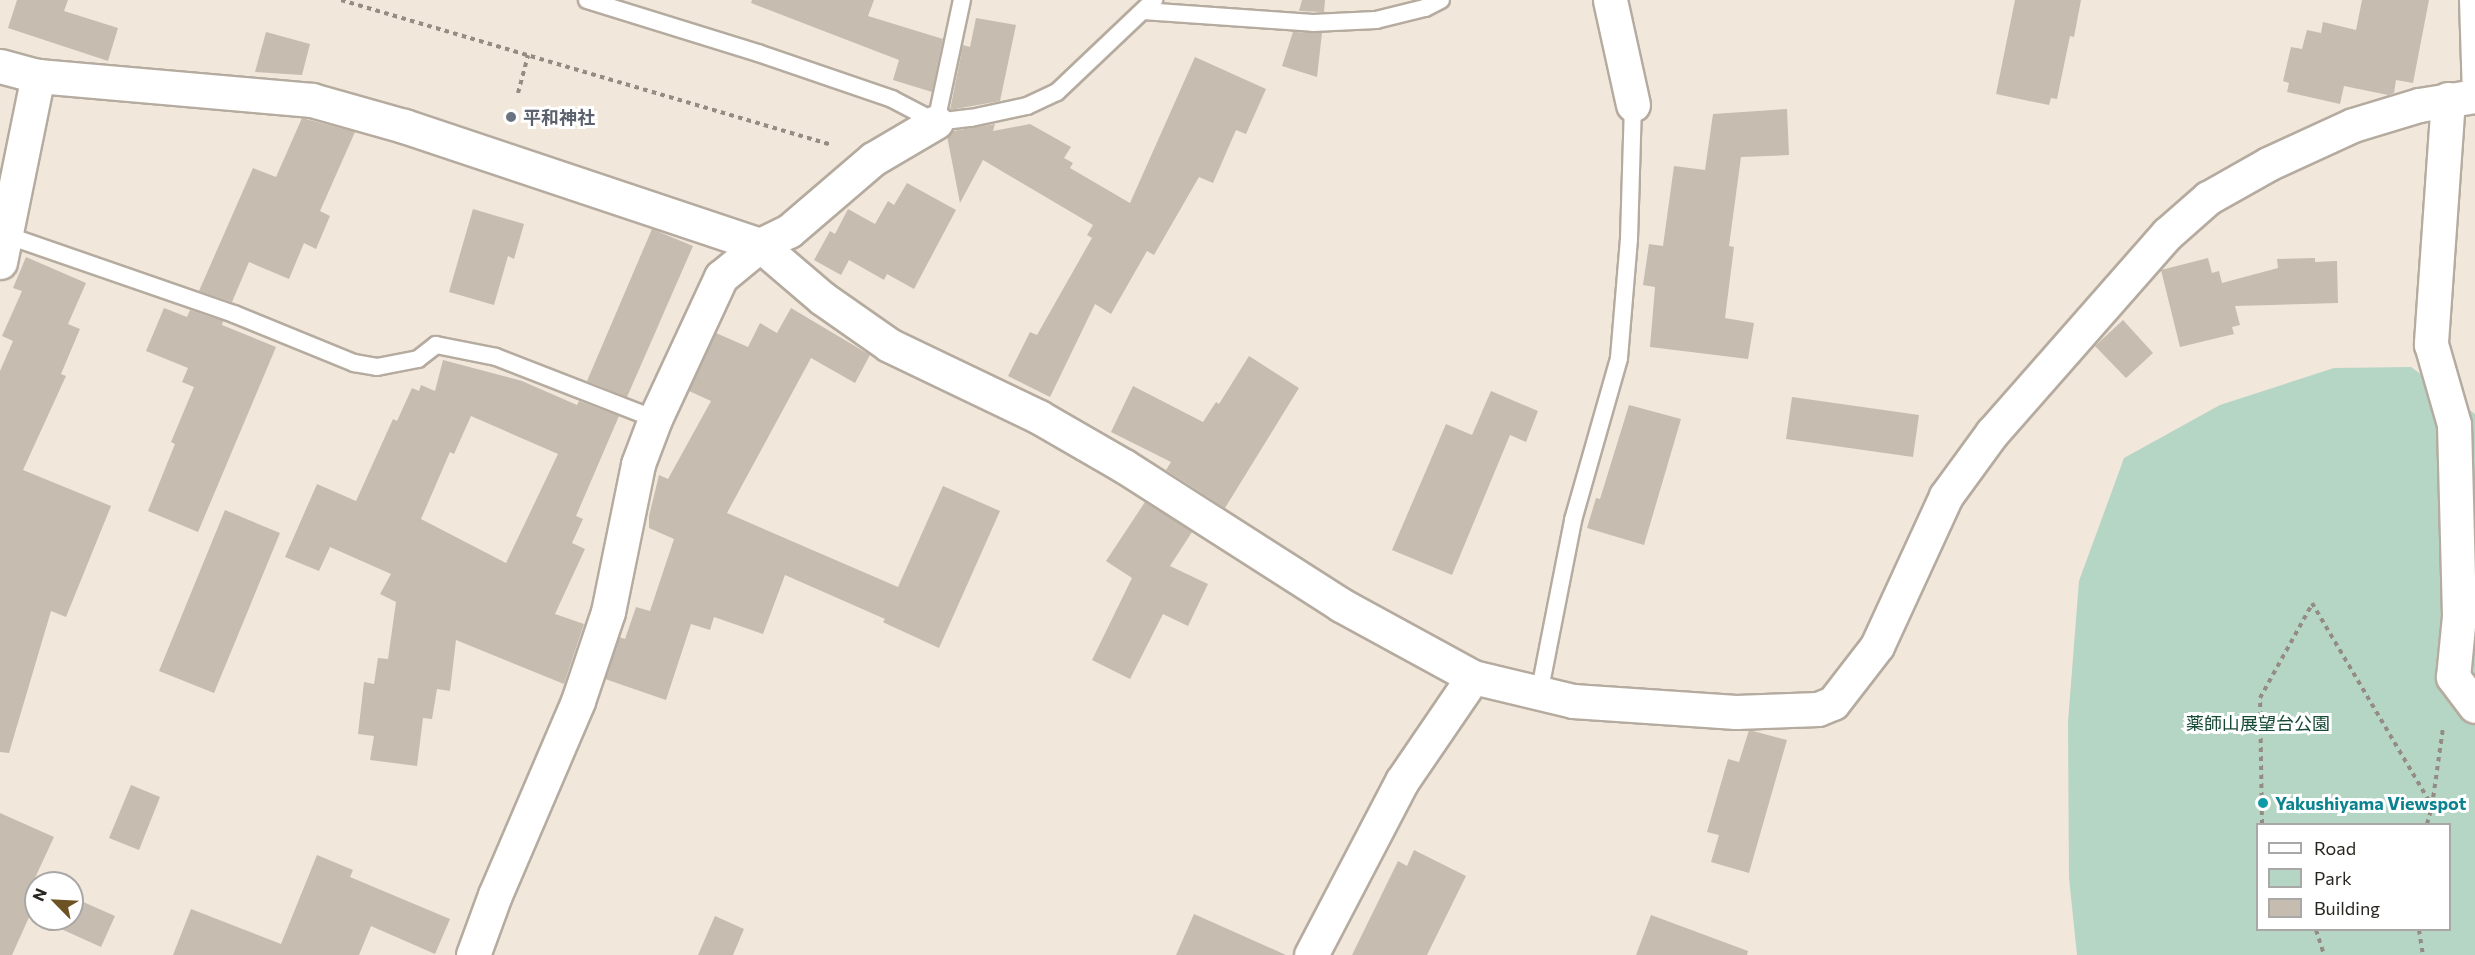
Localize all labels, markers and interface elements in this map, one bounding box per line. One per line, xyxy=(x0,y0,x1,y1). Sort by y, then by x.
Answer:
place label: 平和神社 xyxy=(523,106,595,128)
marker: 平和神社 xyxy=(504,110,518,124)
park label: 薬師山展望台公園 xyxy=(2186,712,2330,734)
place label: Yakushiyama Viewspot xyxy=(2275,792,2466,814)
marker: Yakushiyama Viewspot xyxy=(2256,796,2270,810)
legend xyxy=(2256,823,2451,931)
text: Road xyxy=(2314,837,2356,859)
text: Park xyxy=(2314,867,2352,889)
north arrow xyxy=(24,871,84,931)
text: N xyxy=(28,885,50,904)
text: Building xyxy=(2314,897,2380,919)

